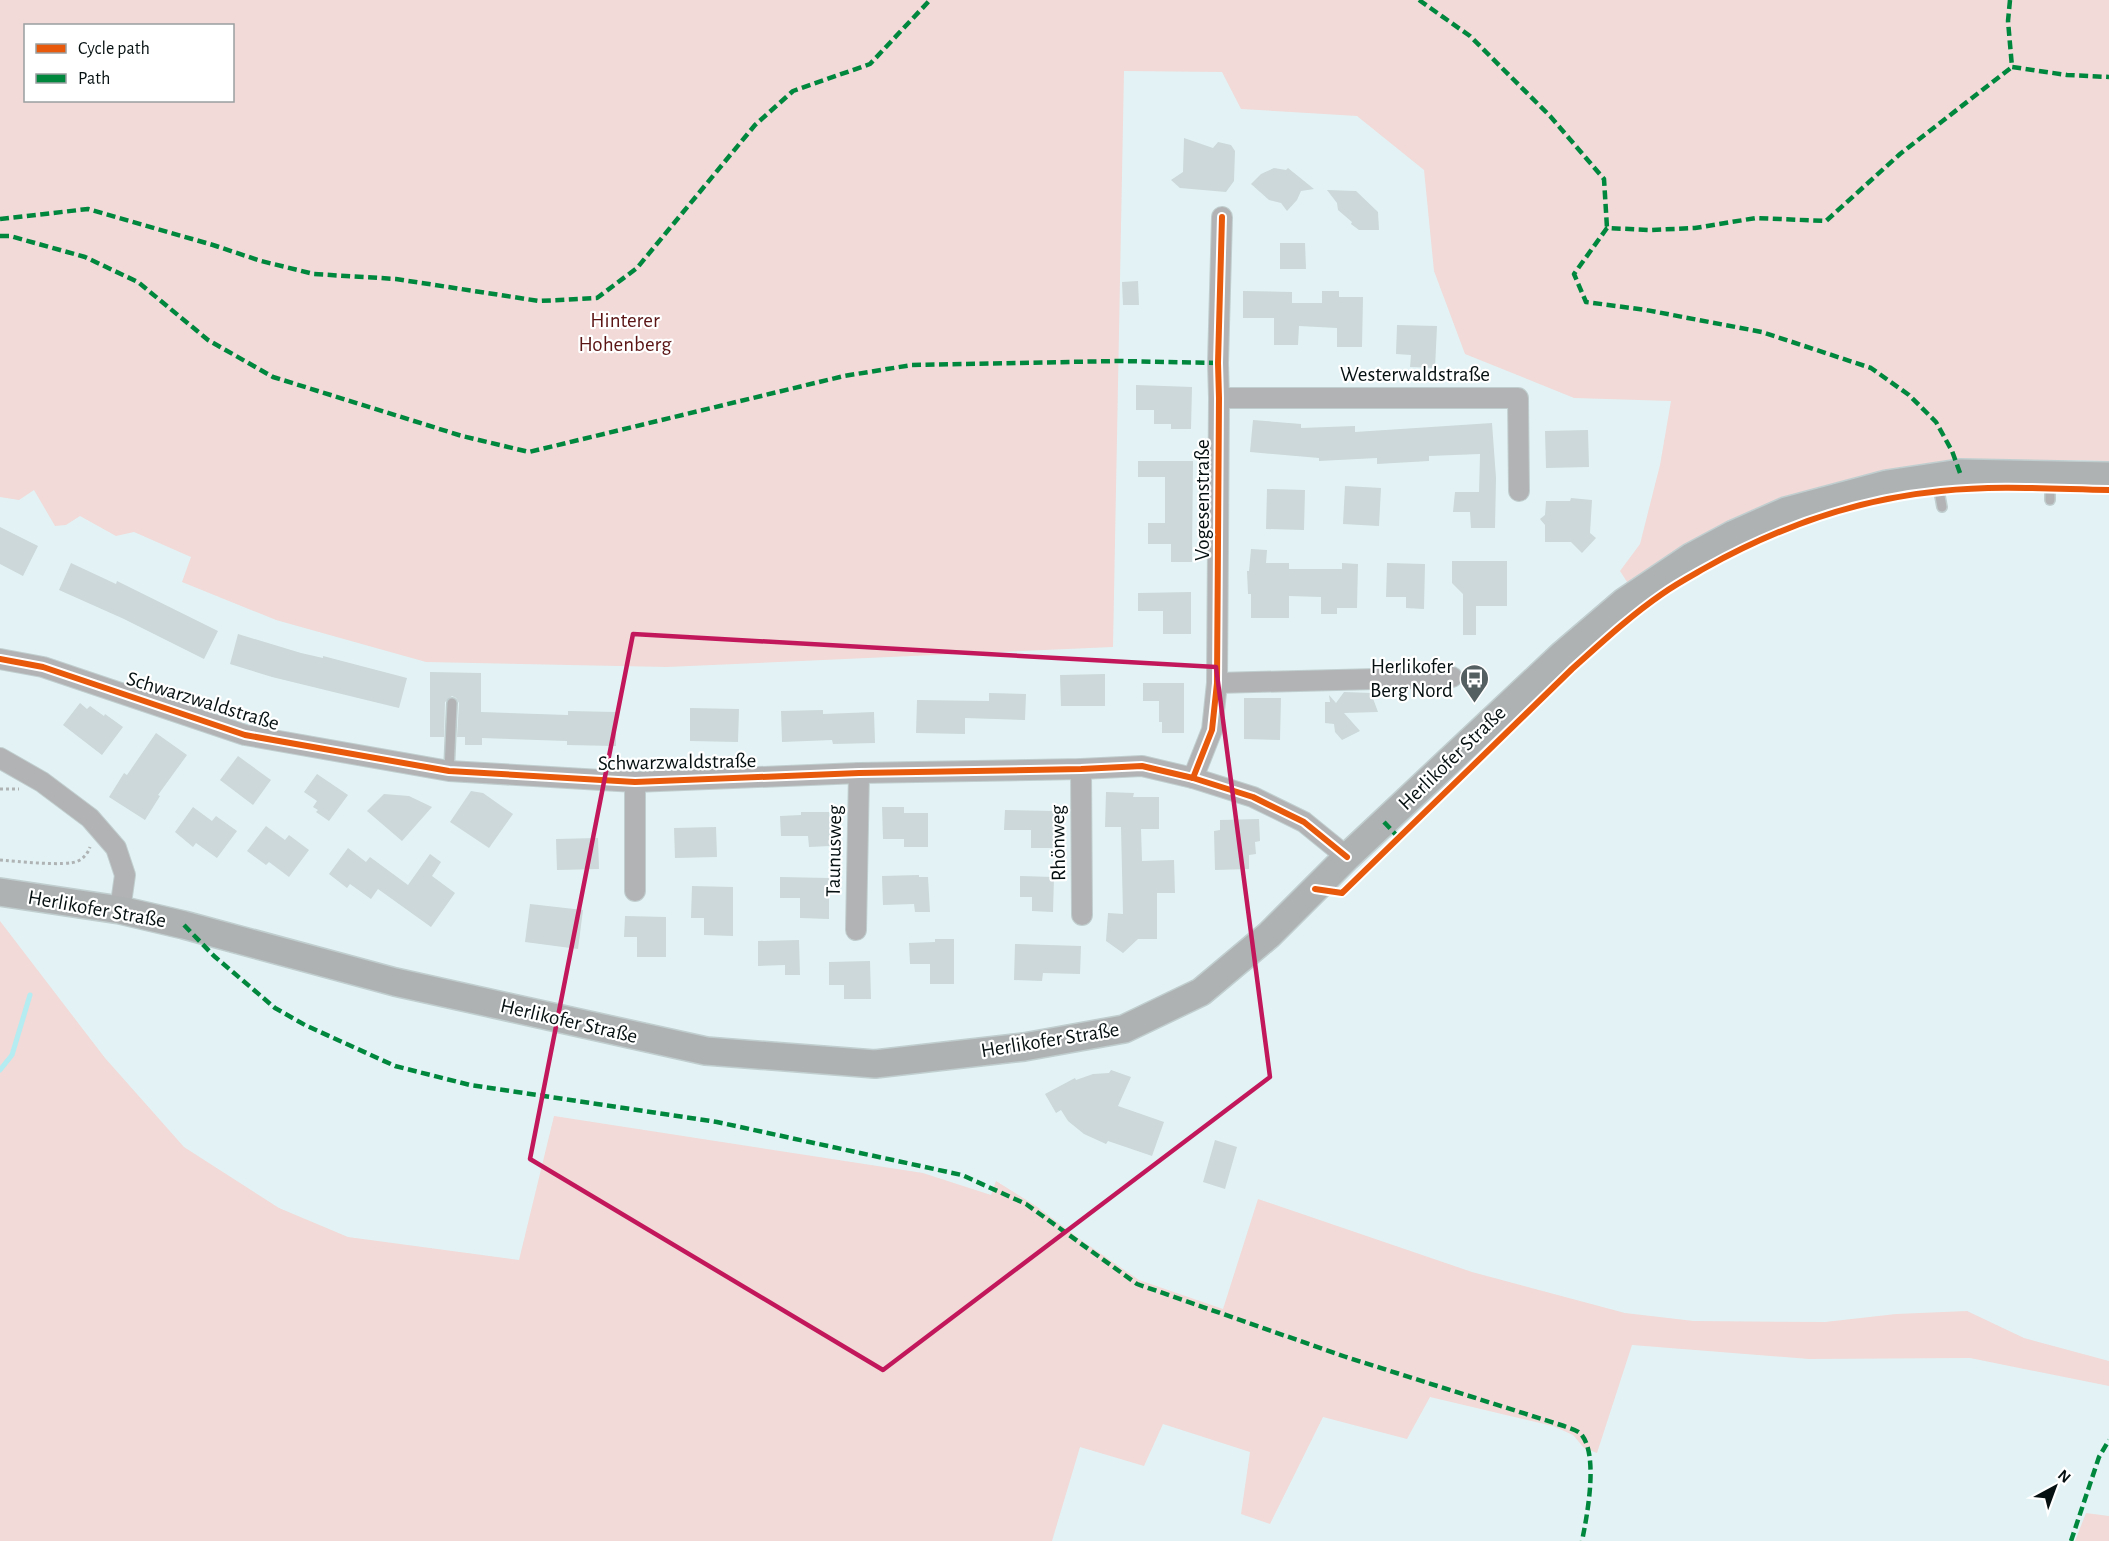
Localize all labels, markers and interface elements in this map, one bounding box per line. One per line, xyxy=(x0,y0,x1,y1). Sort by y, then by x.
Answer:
legend xyxy=(24,24,234,102)
text: Cycle path xyxy=(78,40,150,58)
text: Path xyxy=(78,70,110,88)
park label: Hinterer Hohenberg xyxy=(578,310,672,355)
street label: Westerwaldstraße xyxy=(1340,364,1490,385)
street label: Vogesenstraße xyxy=(1192,439,1213,561)
place label: Herlikofer Berg Nord xyxy=(1370,656,1453,701)
bus stop icon: Herlikofer Berg Nord xyxy=(1458,662,1490,704)
street label: Schwarzwaldstraße xyxy=(124,668,282,734)
street label: Herlikofer Straße xyxy=(1394,702,1510,814)
street label: Schwarzwaldstraße xyxy=(598,750,756,774)
street label: Taunusweg xyxy=(823,804,845,897)
street label: Rhönweg xyxy=(1047,804,1069,881)
street label: Herlikofer Straße xyxy=(26,887,168,931)
street label: Herlikofer Straße xyxy=(498,995,640,1047)
street label: Herlikofer Straße xyxy=(979,1019,1121,1061)
north arrow xyxy=(2025,1457,2085,1517)
text: N xyxy=(2055,1467,2074,1486)

